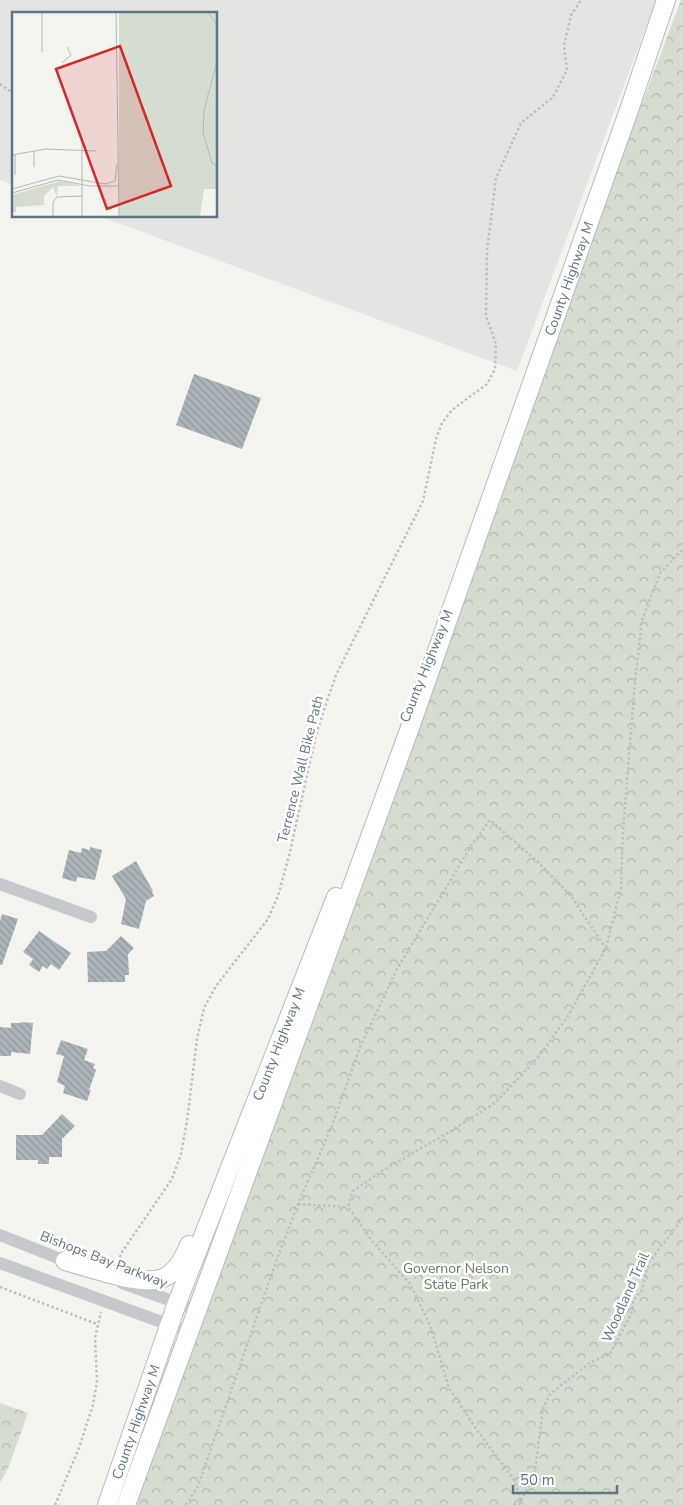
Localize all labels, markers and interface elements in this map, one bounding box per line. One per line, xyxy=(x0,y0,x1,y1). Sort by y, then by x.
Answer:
inset map xyxy=(12,12,218,218)
street label: County Highway M xyxy=(540,219,599,339)
street label: County Highway M xyxy=(395,607,458,725)
street label: Terrence Wall Bike Path xyxy=(273,694,328,845)
street label: County Highway M xyxy=(248,985,310,1104)
street label: Bishops Bay Parkway xyxy=(37,1226,171,1293)
street label: Woodland Trail xyxy=(597,1248,654,1345)
park label: Governor Nelson State Park xyxy=(403,1259,509,1294)
street label: County Highway M xyxy=(108,1362,165,1482)
scale bar xyxy=(513,1462,617,1494)
text: 50 m xyxy=(520,1470,555,1490)

